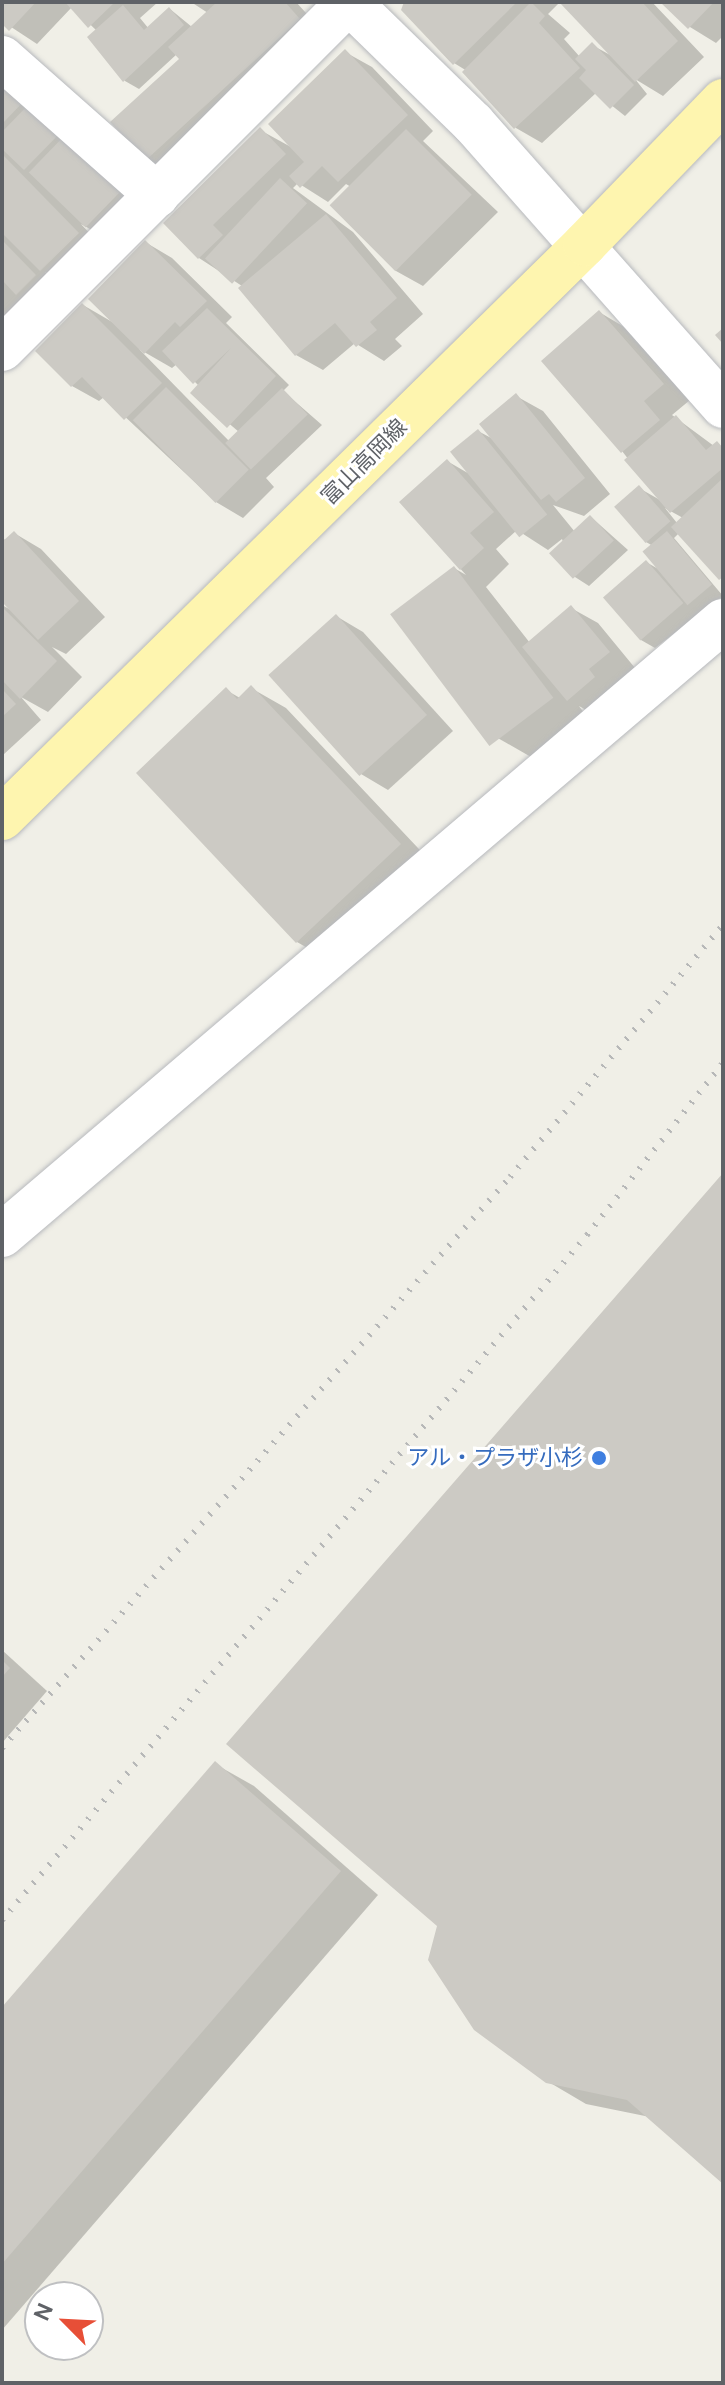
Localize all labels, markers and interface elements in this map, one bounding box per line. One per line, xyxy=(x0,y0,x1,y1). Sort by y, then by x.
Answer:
street label: 富山高岡線 xyxy=(316,414,412,510)
place label: アル・プラザ小杉 xyxy=(407,1445,583,1471)
marker: アル・プラザ小杉 xyxy=(590,1449,608,1467)
north arrow xyxy=(24,2281,104,2361)
text: N xyxy=(27,2299,60,2325)

